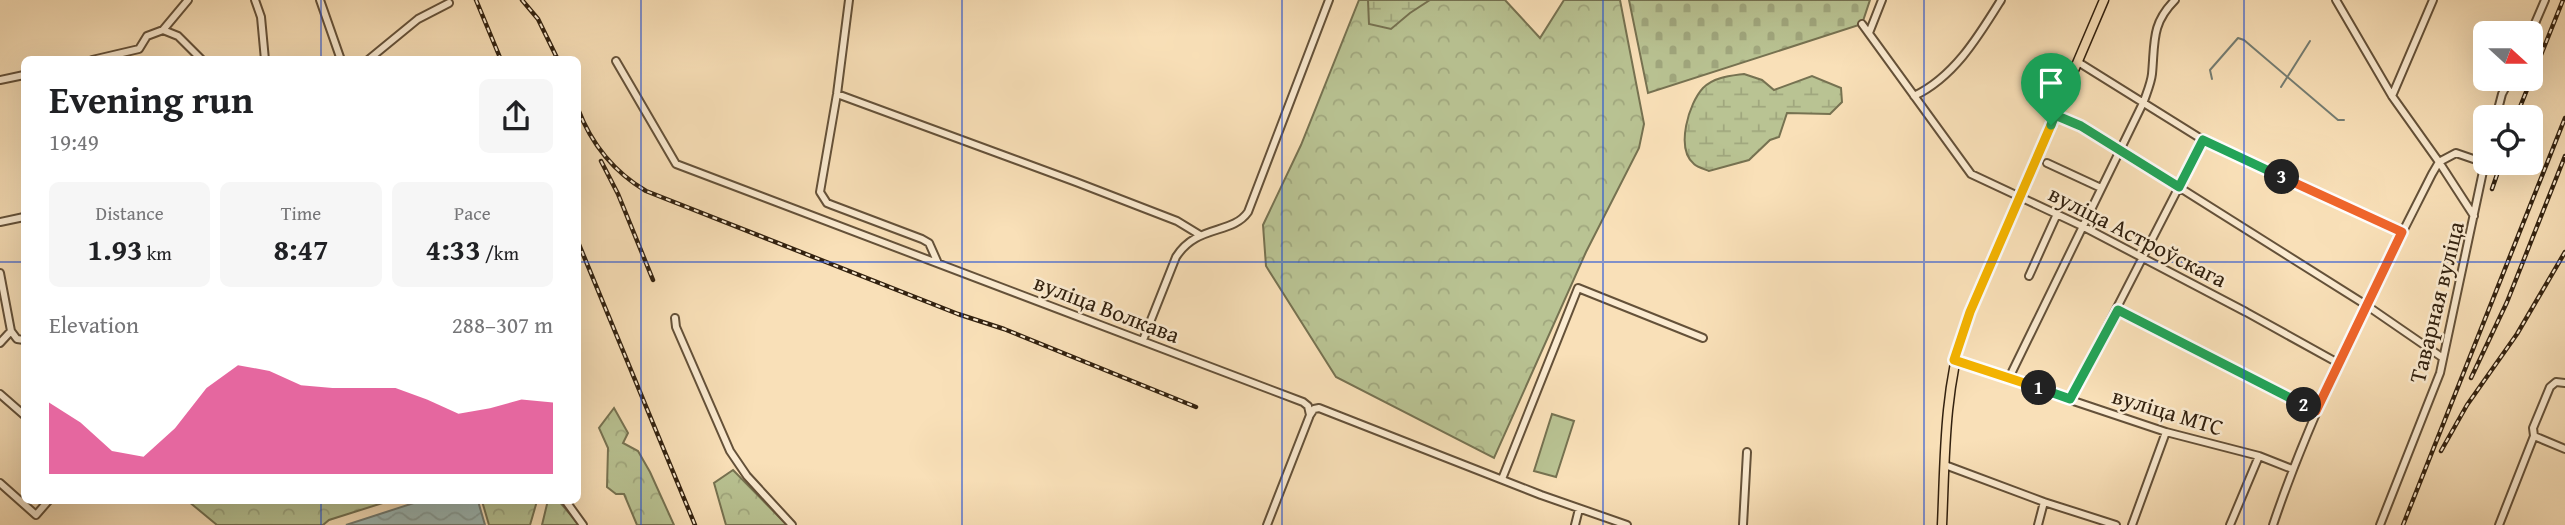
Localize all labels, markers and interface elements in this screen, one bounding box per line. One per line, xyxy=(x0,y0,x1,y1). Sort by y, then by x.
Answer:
north arrow xyxy=(2473,21,2543,91)
map controls xyxy=(2473,21,2543,175)
pin xyxy=(2021,53,2081,125)
icon: arrive xyxy=(2032,64,2070,102)
text: Evening run xyxy=(49,71,253,127)
button: share xyxy=(479,79,553,153)
button: locate xyxy=(2473,105,2543,175)
text: 19:49 xyxy=(49,125,99,158)
pin: 3 xyxy=(2264,160,2300,194)
text: 3 xyxy=(2277,162,2286,190)
street label: вуліца Астроўскага xyxy=(2043,177,2233,295)
text: Distance xyxy=(96,199,164,227)
text: Time xyxy=(281,199,321,227)
text: Pace xyxy=(454,199,491,227)
street label: Таварная вуліца xyxy=(2400,218,2472,386)
text: 1.93 xyxy=(87,227,143,271)
text: 8:47 xyxy=(273,227,329,271)
text: 4:33 xyxy=(426,227,481,271)
text: km xyxy=(143,239,172,267)
text: /km xyxy=(481,239,519,267)
street label: вуліца Волкава xyxy=(1029,265,1185,351)
text: Elevation xyxy=(49,308,139,341)
text: 288–307 m xyxy=(452,308,553,341)
pin: 1 xyxy=(2022,370,2056,406)
text: 1 xyxy=(2034,373,2043,401)
street label: вуліца МТС xyxy=(2108,378,2228,444)
pin: 2 xyxy=(2286,388,2322,422)
text: 2 xyxy=(2299,390,2308,418)

